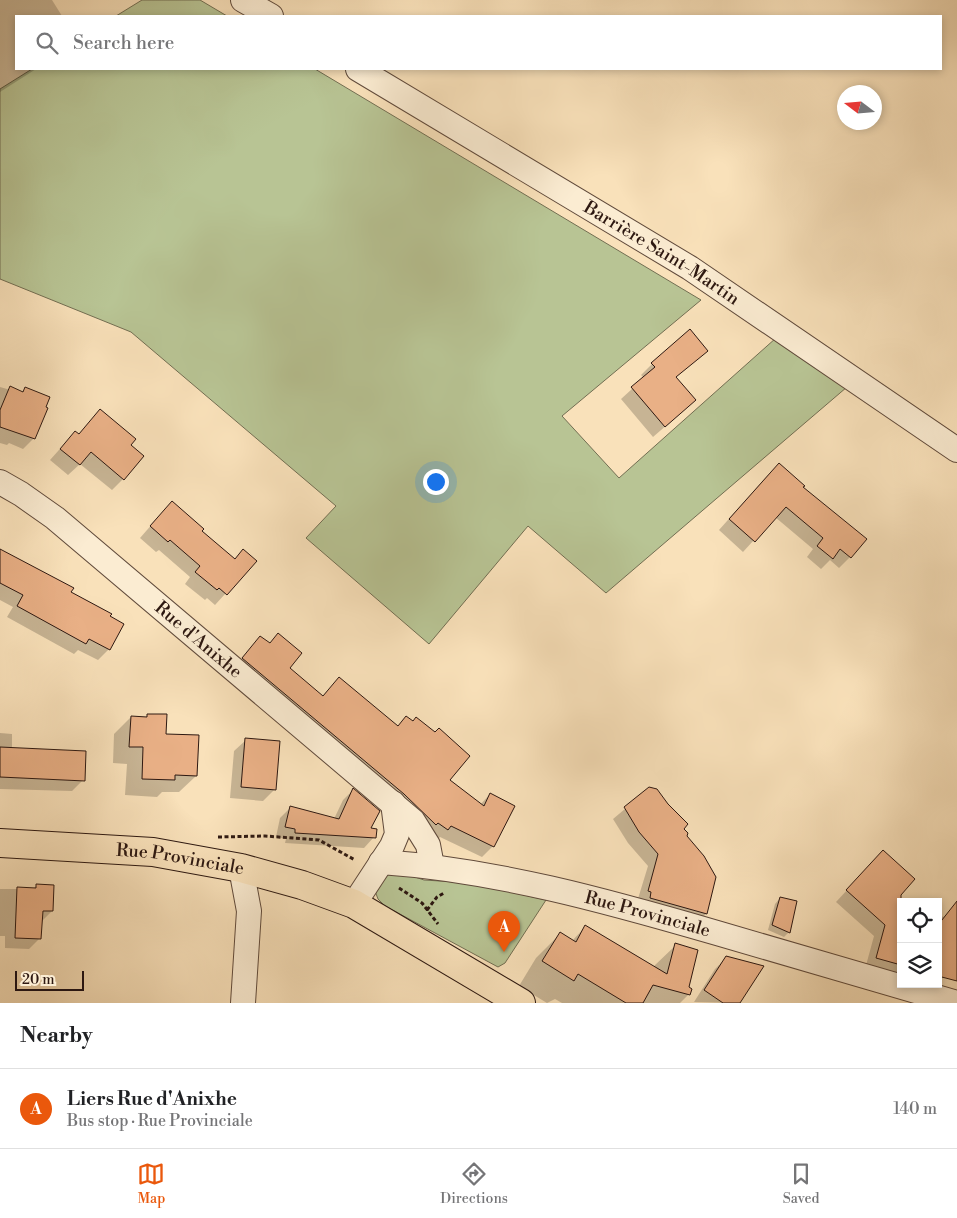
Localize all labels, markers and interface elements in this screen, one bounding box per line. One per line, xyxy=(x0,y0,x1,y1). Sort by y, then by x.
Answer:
search box xyxy=(15,15,942,70)
icon: search xyxy=(33,29,61,57)
text: Search here xyxy=(73,31,174,55)
north arrow xyxy=(837,85,882,130)
street label: Barrière Saint-Martin xyxy=(579,195,744,310)
your location xyxy=(423,469,449,495)
street label: Rue d'Anixhe xyxy=(150,596,247,683)
street label: Rue Provinciale xyxy=(115,838,246,880)
street label: Rue Provinciale xyxy=(582,886,713,942)
map controls xyxy=(897,898,942,988)
button: locate xyxy=(897,898,942,943)
pin: A xyxy=(488,911,520,952)
button: layers xyxy=(897,943,942,988)
scale bar xyxy=(15,968,84,991)
text: 20 m xyxy=(22,971,54,989)
text: Nearby xyxy=(20,1023,93,1049)
text: Liers Rue d'Anixhe xyxy=(67,1087,237,1111)
text: A xyxy=(30,1099,42,1119)
text: 140 m xyxy=(893,1099,937,1119)
text: Bus stop · Rue Provinciale xyxy=(67,1111,253,1131)
tab: Map xyxy=(137,1160,165,1208)
tab: Directions xyxy=(440,1160,508,1208)
tab: Saved xyxy=(783,1160,820,1208)

